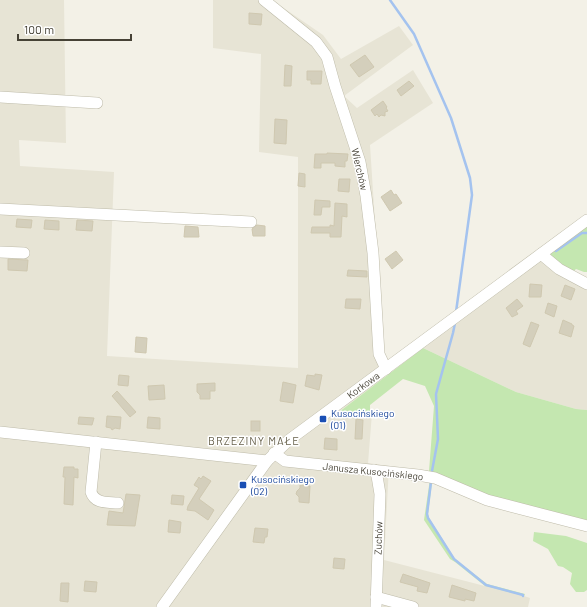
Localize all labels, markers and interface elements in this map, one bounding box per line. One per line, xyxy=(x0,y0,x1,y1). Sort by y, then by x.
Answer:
scale bar xyxy=(18,16,131,42)
text: 100 m xyxy=(24,22,54,36)
street label: Wierchów xyxy=(349,147,371,191)
street label: Korkowa xyxy=(344,369,382,401)
place label: Kusocińskiego (01) xyxy=(330,407,394,431)
marker: Kusocińskiego (01) xyxy=(318,414,328,424)
district label: BRZEZINY MAŁE xyxy=(208,434,300,447)
street label: Janusza Kusocińskiego xyxy=(322,460,424,482)
place label: Kusocińskiego (02) xyxy=(250,473,314,497)
marker: Kusocińskiego (02) xyxy=(238,480,248,490)
street label: Zuchów xyxy=(371,521,385,555)

